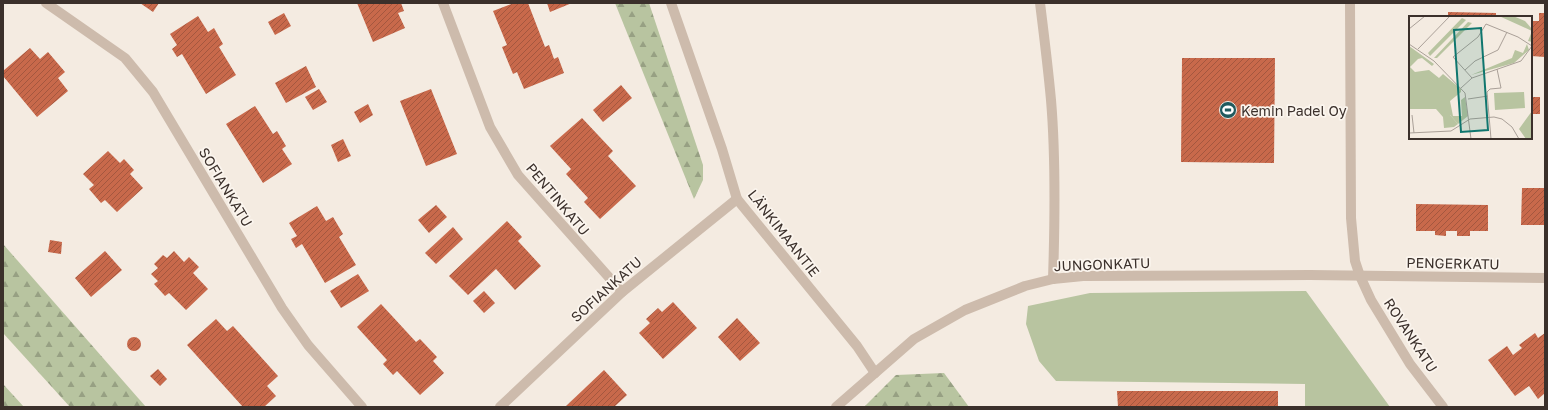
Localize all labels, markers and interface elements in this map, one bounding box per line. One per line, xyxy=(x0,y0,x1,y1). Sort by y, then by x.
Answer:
inset map xyxy=(1409,16,1532,139)
sports icon: Kemin Padel Oy xyxy=(1218,100,1238,120)
place label: Kemin Padel Oy xyxy=(1241,102,1347,119)
street label: SOFIANKATU xyxy=(196,144,256,230)
street label: PENTINKATU xyxy=(523,159,593,239)
street label: LÄNKIMAANTIE xyxy=(745,186,823,280)
street label: SOFIANKATU xyxy=(567,253,645,325)
street label: JUNGONKATU xyxy=(1053,254,1151,274)
street label: PENGERKATU xyxy=(1406,254,1500,272)
street label: ROVANKATU xyxy=(1381,295,1441,375)

